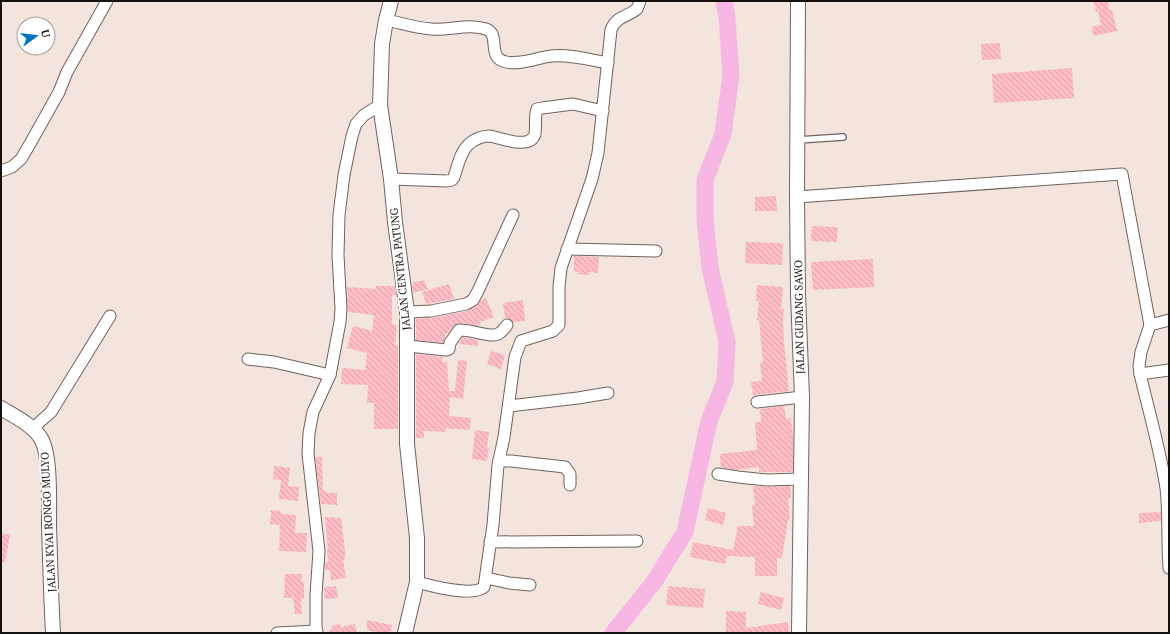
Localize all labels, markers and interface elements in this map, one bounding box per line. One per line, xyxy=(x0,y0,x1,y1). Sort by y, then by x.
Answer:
north arrow xyxy=(16,16,56,56)
text: U xyxy=(38,28,53,39)
street label: JALAN CENTRA PATUNG xyxy=(387,207,413,331)
street label: JALAN GUDANG SAWO xyxy=(791,260,807,374)
street label: JALAN KYAI RONGO MULYO xyxy=(37,451,59,593)

